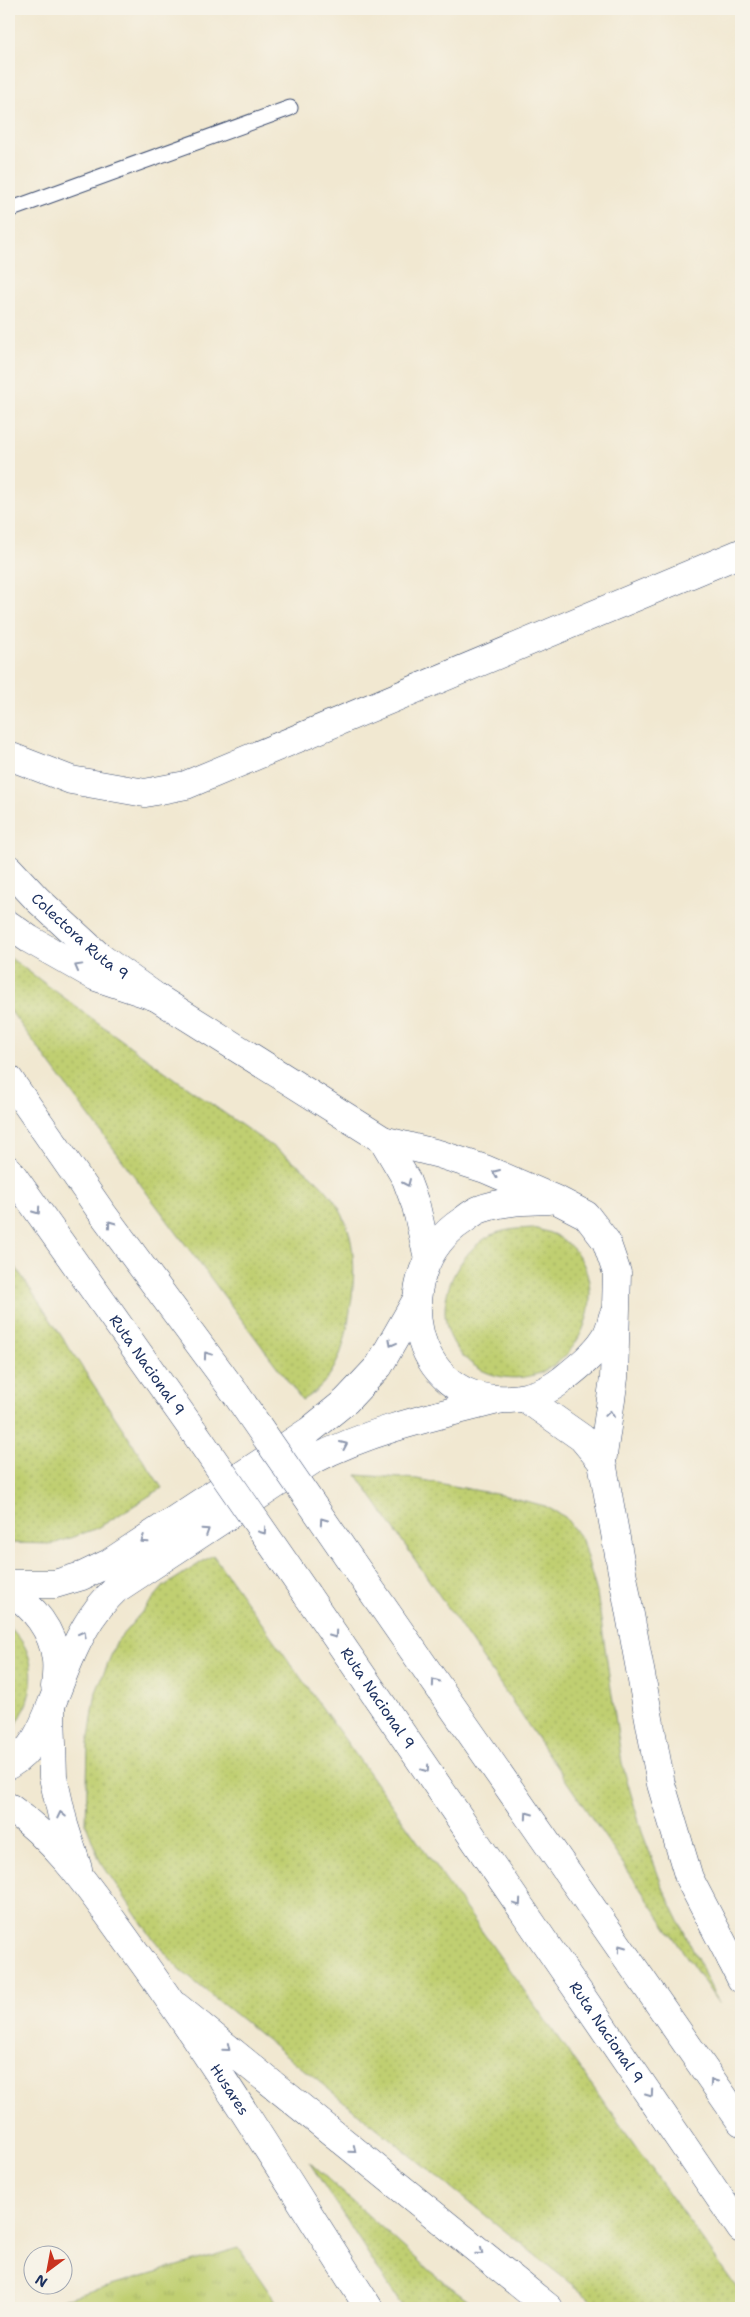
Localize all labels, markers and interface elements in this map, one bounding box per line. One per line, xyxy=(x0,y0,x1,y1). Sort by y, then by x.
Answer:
street label: Colectora Ruta 9 xyxy=(27,889,133,984)
one-way arrow xyxy=(75,963,84,973)
one-way arrow xyxy=(492,1169,501,1180)
one-way arrow xyxy=(401,1178,412,1187)
one-way arrow xyxy=(31,1205,40,1214)
one-way arrow xyxy=(108,1220,117,1230)
street label: Ruta Nacional 9 xyxy=(105,1311,189,1419)
one-way arrow xyxy=(388,1338,398,1347)
one-way arrow xyxy=(204,1351,213,1361)
one-way arrow xyxy=(604,1410,614,1418)
one-way arrow xyxy=(339,1441,348,1452)
one-way arrow xyxy=(320,1517,329,1527)
one-way arrow xyxy=(257,1525,266,1535)
one-way arrow xyxy=(200,1528,209,1537)
one-way arrow xyxy=(140,1534,149,1543)
one-way arrow xyxy=(328,1629,337,1639)
one-way arrow xyxy=(77,1630,87,1639)
street label: Ruta Nacional 9 xyxy=(336,1644,419,1753)
one-way arrow xyxy=(432,1678,441,1688)
one-way arrow xyxy=(420,1763,429,1773)
one-way arrow xyxy=(56,1810,67,1819)
one-way arrow xyxy=(525,1811,534,1821)
one-way arrow xyxy=(512,1898,522,1907)
one-way arrow xyxy=(618,1945,627,1954)
street label: Ruta Nacional 9 xyxy=(565,1978,648,2087)
one-way arrow xyxy=(221,2042,230,2050)
street label: Husares xyxy=(205,2060,254,2119)
one-way arrow xyxy=(710,2078,719,2088)
one-way arrow xyxy=(644,2089,653,2098)
one-way arrow xyxy=(348,2145,357,2154)
north arrow xyxy=(22,2244,72,2294)
one-way arrow xyxy=(474,2247,483,2255)
text: N xyxy=(32,2270,51,2292)

